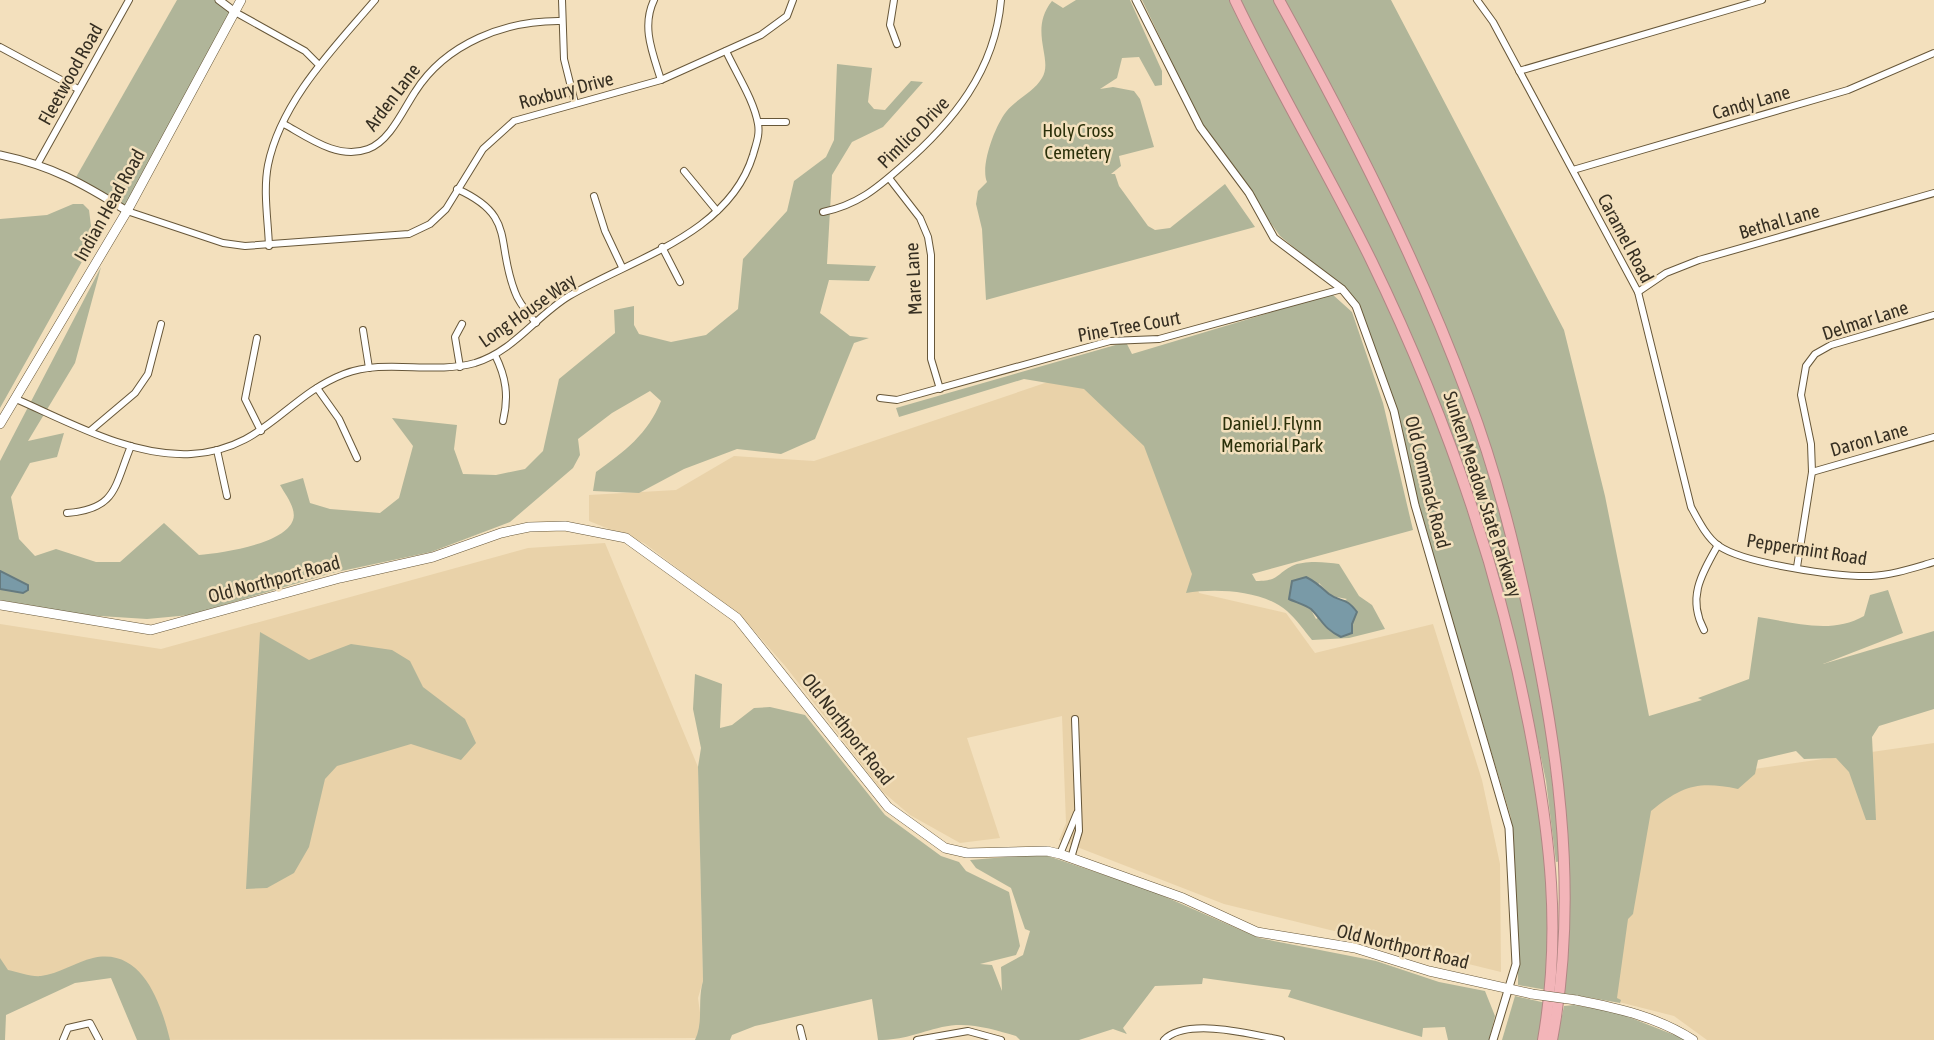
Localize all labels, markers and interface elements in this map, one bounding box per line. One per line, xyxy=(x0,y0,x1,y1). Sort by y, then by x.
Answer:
street label: Fleetwood Road xyxy=(33,20,107,128)
street label: Arden Lane xyxy=(360,59,424,135)
street label: Roxbury Drive xyxy=(516,67,616,113)
street label: Candy Lane xyxy=(1709,80,1793,124)
street label: Pimlico Drive xyxy=(873,92,953,172)
park label: Holy Cross Cemetery xyxy=(1042,119,1114,163)
street label: Indian Head Road xyxy=(69,145,149,265)
street label: Caramel Road xyxy=(1593,190,1659,286)
street label: Bethal Lane xyxy=(1736,199,1822,243)
street label: Mare Lane xyxy=(900,242,926,316)
street label: Long House Way xyxy=(474,268,580,351)
street label: Delmar Lane xyxy=(1819,296,1911,344)
street label: Pine Tree Court xyxy=(1076,306,1182,346)
street label: Sunken Meadow State Parkway xyxy=(1439,388,1527,600)
park label: Daniel J. Flynn Memorial Park xyxy=(1221,412,1324,456)
street label: Old Commack Road xyxy=(1401,414,1455,550)
street label: Daron Lane xyxy=(1828,417,1910,461)
street label: Peppermint Road xyxy=(1745,529,1869,569)
street label: Old Northport Road xyxy=(206,551,342,607)
street label: Old Northport Road xyxy=(798,669,898,789)
street label: Old Northport Road xyxy=(1335,919,1471,973)

